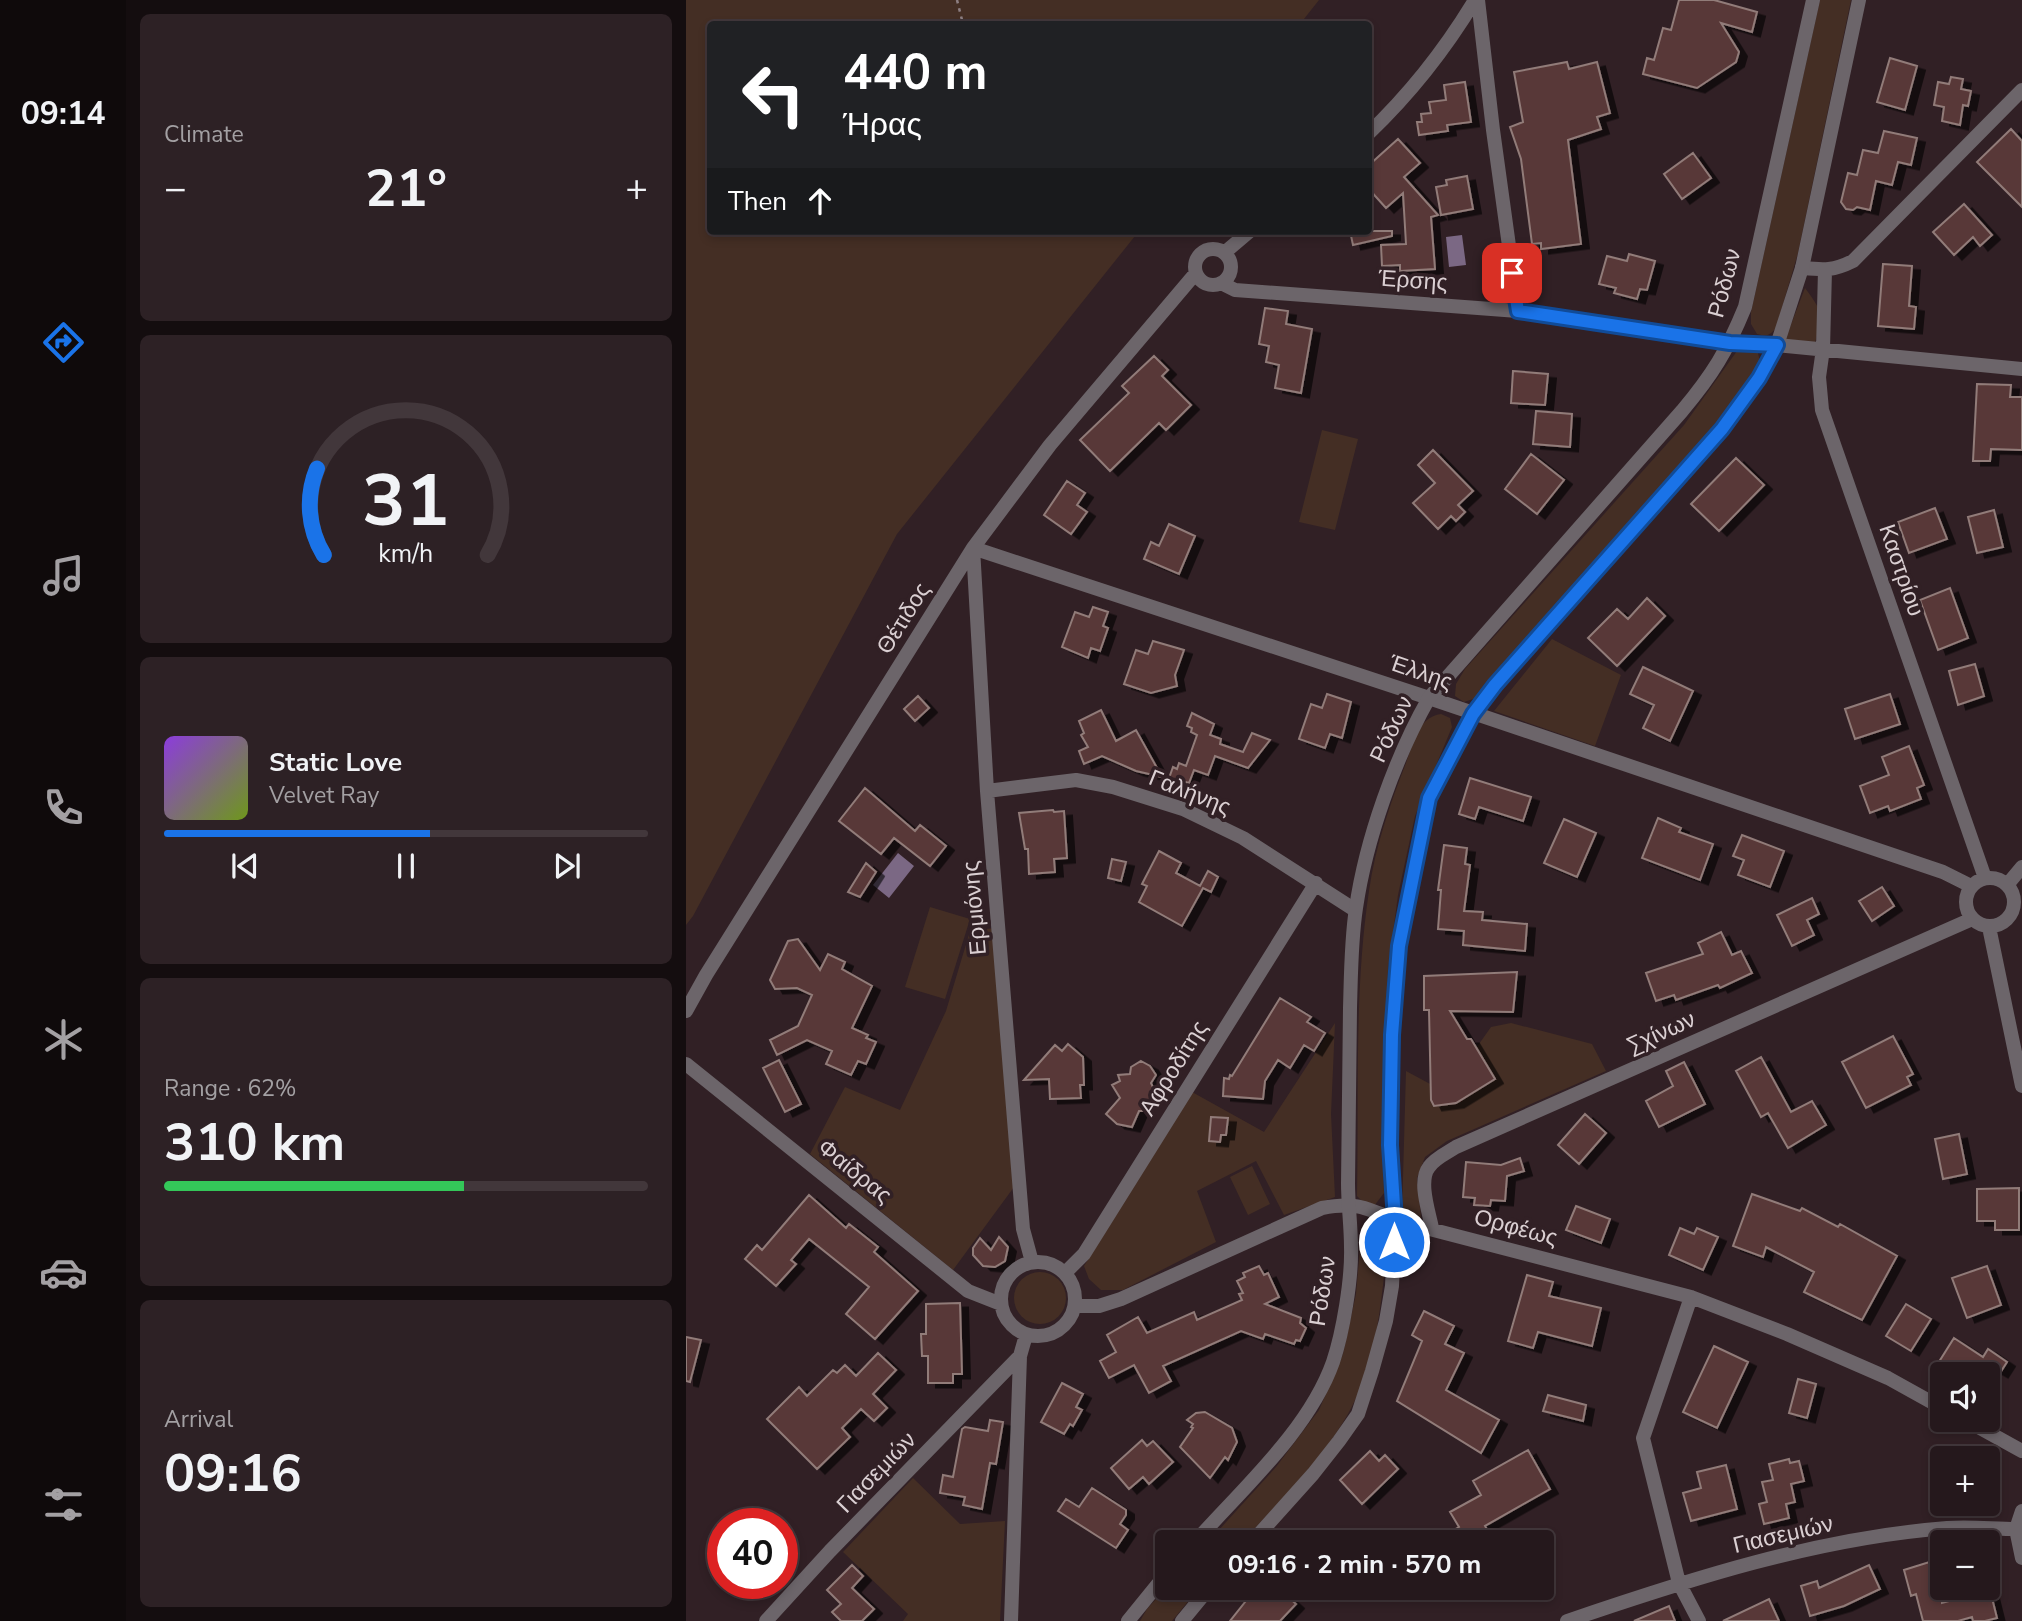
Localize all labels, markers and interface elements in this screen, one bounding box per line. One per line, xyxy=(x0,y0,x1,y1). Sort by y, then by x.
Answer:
text: 440 m xyxy=(843,39,987,106)
icon: left xyxy=(728,49,819,140)
text: 09:14 xyxy=(21,92,105,135)
text: Ήρας xyxy=(843,103,922,146)
text: Climate xyxy=(164,119,244,150)
text: 21° xyxy=(365,153,447,224)
text: − xyxy=(164,163,187,214)
text: + xyxy=(625,163,648,214)
icon: ahead xyxy=(801,182,839,220)
text: Then xyxy=(728,184,787,219)
pin xyxy=(1482,243,1542,303)
street label: Ρόδων xyxy=(1700,245,1749,321)
icon: arrive xyxy=(1493,254,1531,292)
street label: Έρσης xyxy=(1376,263,1449,298)
icon: directions xyxy=(39,318,88,367)
text: 31 xyxy=(362,452,450,552)
street label: Καστρίου xyxy=(1871,520,1932,620)
text: km/h xyxy=(378,537,434,571)
icon: music xyxy=(39,551,88,600)
street label: Θέτιδος xyxy=(869,577,938,660)
street label: Έλλης xyxy=(1384,647,1457,698)
street label: Ρόδων xyxy=(1363,691,1420,768)
text: Static Love xyxy=(269,745,402,780)
street label: Γαλήνης xyxy=(1144,762,1235,823)
text: Velvet Ray xyxy=(269,780,379,811)
icon: phone xyxy=(39,783,88,832)
icon: previous xyxy=(226,847,264,885)
icon: pause xyxy=(387,847,425,885)
icon: next xyxy=(548,847,586,885)
street label: Ερμιόνης xyxy=(955,859,994,956)
street label: Σχίνων xyxy=(1622,1004,1700,1061)
icon: climate xyxy=(39,1015,88,1064)
street label: Αφροδίτης xyxy=(1132,1015,1215,1122)
text: Range · 62% xyxy=(164,1073,296,1104)
text: 310 km xyxy=(164,1107,345,1178)
street label: Φαίδρας xyxy=(811,1132,898,1211)
street label: Ορφέως xyxy=(1471,1201,1561,1253)
position arrow xyxy=(1357,1205,1431,1279)
icon: car xyxy=(39,1248,88,1297)
street label: Ρόδων xyxy=(1302,1254,1343,1328)
map controls xyxy=(1930,1362,2000,1600)
button: sound xyxy=(1930,1362,2000,1432)
text: Arrival xyxy=(164,1404,233,1435)
street label: Γιασεμιών xyxy=(830,1425,923,1520)
text: 09:16 xyxy=(164,1438,302,1509)
button: + xyxy=(1930,1446,2000,1516)
icon: filters xyxy=(39,1480,88,1529)
speed limit sign: 40 xyxy=(707,1508,798,1599)
street label: Γιασεμιών xyxy=(1730,1508,1836,1561)
button: − xyxy=(1930,1530,2000,1600)
text: 09:16 · 2 min · 570 m xyxy=(1228,1547,1481,1582)

